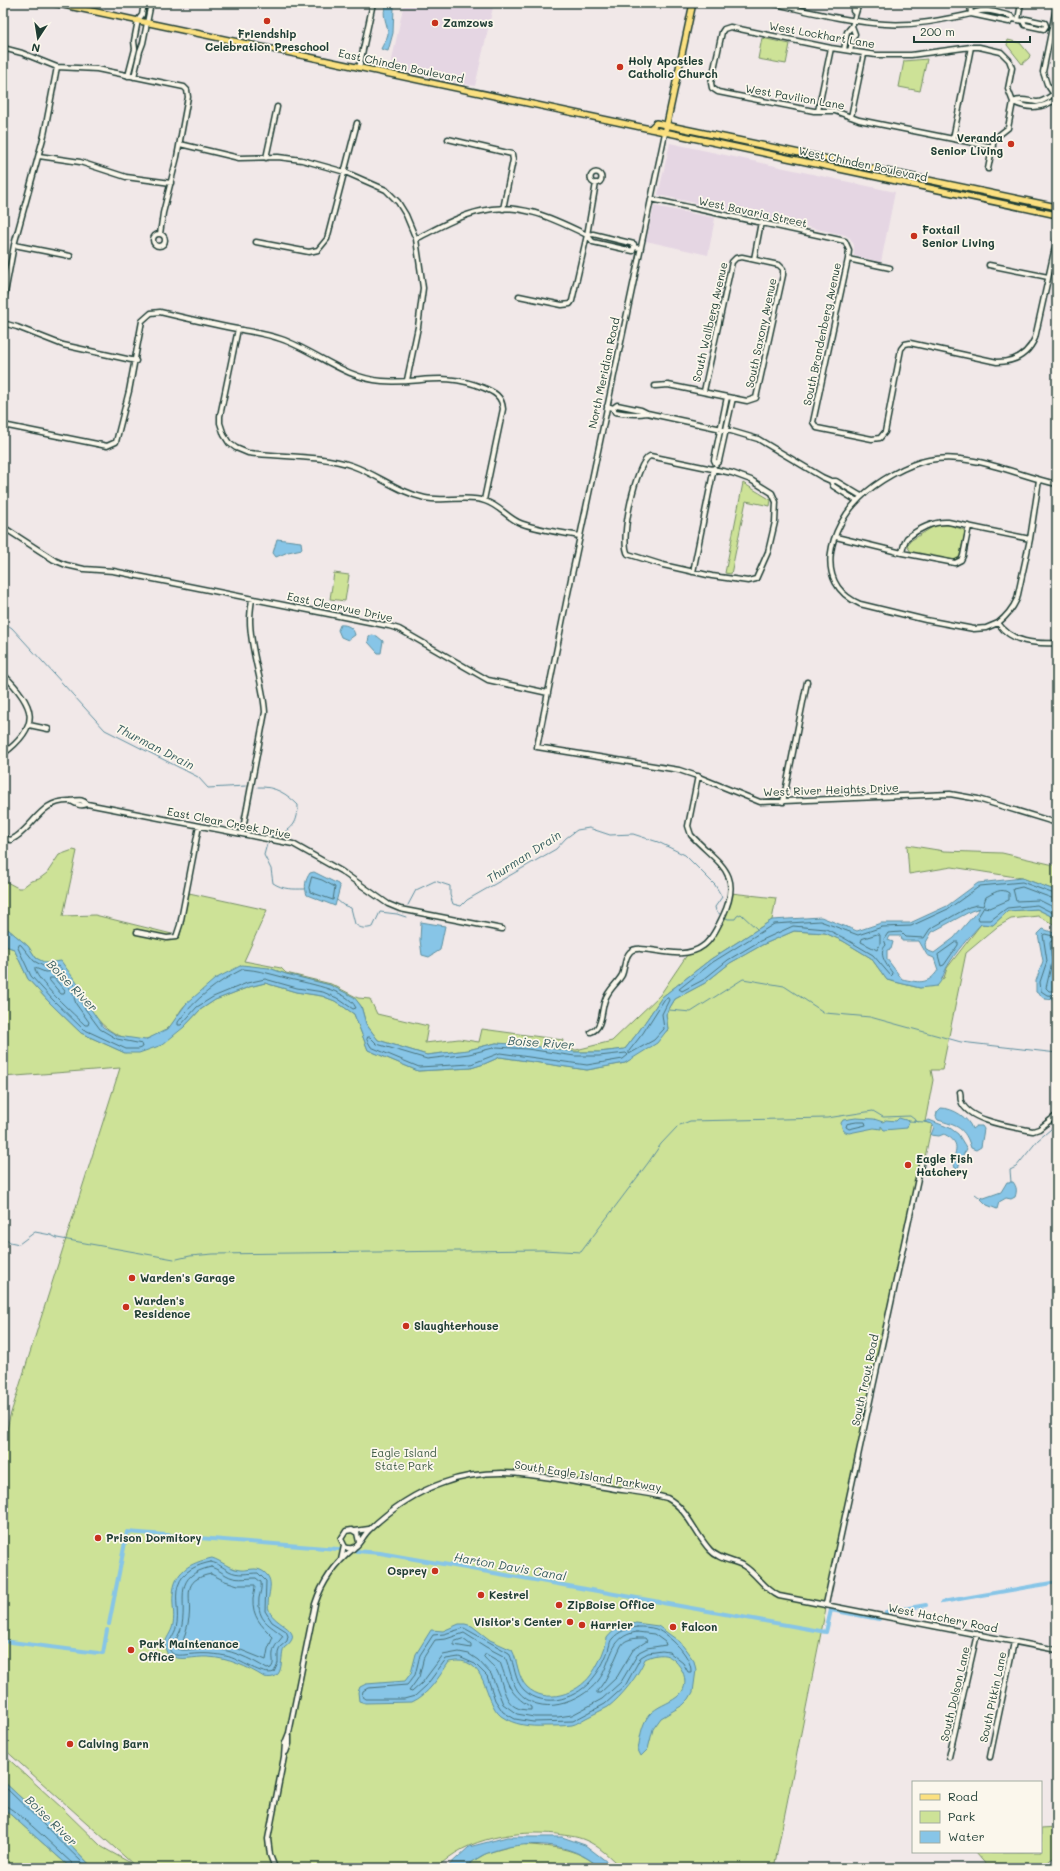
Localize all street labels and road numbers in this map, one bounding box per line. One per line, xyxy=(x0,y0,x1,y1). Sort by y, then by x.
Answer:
street label: West Lockhart Lane xyxy=(768,18,876,51)
street label: East Chinden Boulevard xyxy=(337,45,465,86)
street label: West Pavilion Lane xyxy=(744,80,846,113)
street label: West Chinden Boulevard xyxy=(797,143,929,184)
street label: West Bavaria Street xyxy=(697,193,809,230)
street label: South Wallberg Avenue xyxy=(688,260,731,383)
street label: South Brandenberg Avenue xyxy=(799,261,844,407)
street label: South Saxony Avenue xyxy=(742,276,780,389)
street label: North Meridian Road xyxy=(584,316,623,430)
street label: East Clearvue Drive xyxy=(286,588,395,625)
street label: West River Heights Drive xyxy=(763,780,899,799)
street label: East Clear Creek Drive xyxy=(166,803,292,842)
street label: South Trout Road xyxy=(847,1333,882,1427)
street label: South Eagle Island Parkway xyxy=(514,1456,663,1495)
street label: West Hatchery Road xyxy=(887,1600,999,1636)
street label: South Dolson Lane xyxy=(936,1645,973,1743)
street label: South Pitkin Lane xyxy=(976,1650,1010,1744)

